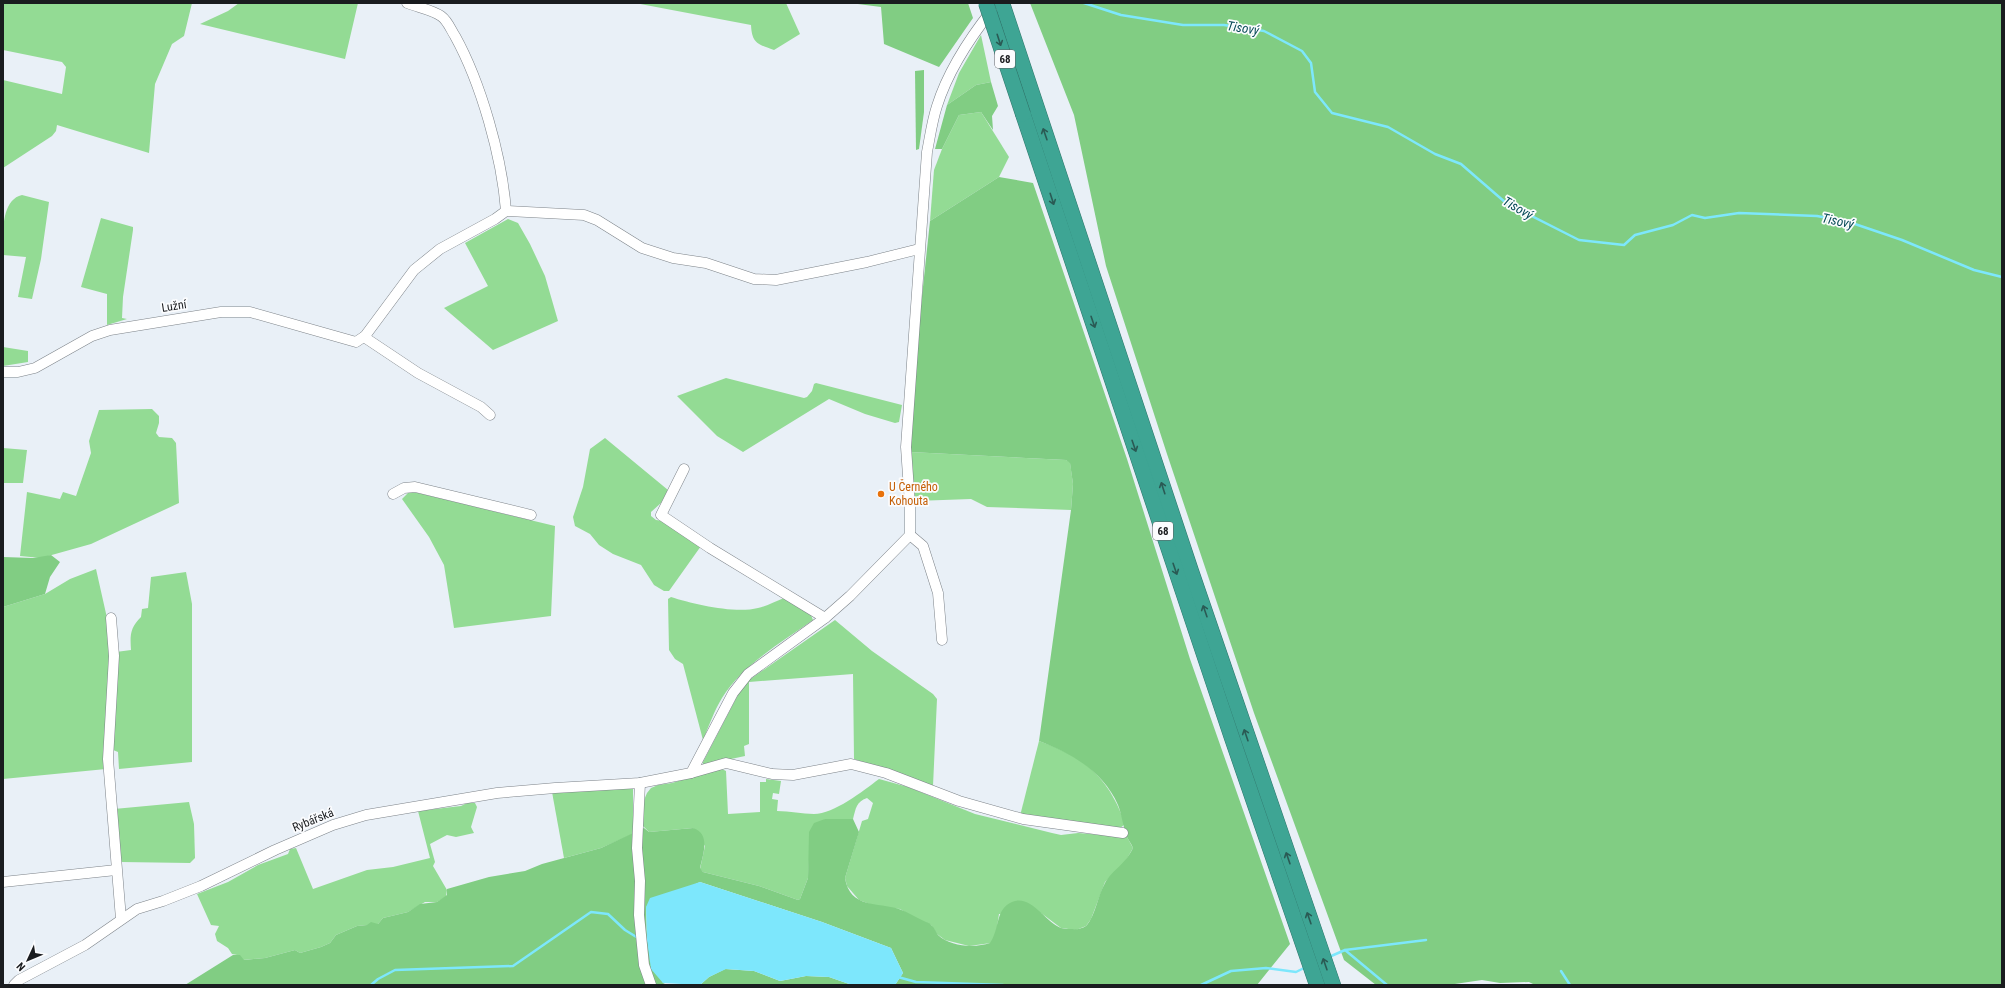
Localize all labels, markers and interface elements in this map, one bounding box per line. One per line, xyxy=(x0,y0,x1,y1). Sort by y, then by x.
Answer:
water label: Tisový xyxy=(1226,18,1261,38)
one-way arrow xyxy=(995,34,1003,46)
road number: 68 xyxy=(995,50,1015,68)
one-way arrow xyxy=(1041,127,1048,140)
one-way arrow xyxy=(1048,193,1056,205)
water label: Tisový xyxy=(1500,193,1536,223)
water label: Tisový xyxy=(1821,210,1856,232)
street label: Lužní xyxy=(160,297,189,315)
one-way arrow xyxy=(1089,316,1097,328)
one-way arrow xyxy=(1131,439,1138,452)
place label: U Černého Kohouta xyxy=(889,479,938,508)
one-way arrow xyxy=(1159,482,1166,495)
marker: U Černého Kohouta xyxy=(876,489,886,499)
road number: 68 xyxy=(1153,522,1173,540)
one-way arrow xyxy=(1172,563,1180,575)
one-way arrow xyxy=(1200,606,1208,618)
one-way arrow xyxy=(1242,729,1250,741)
street label: Rybářská xyxy=(290,805,336,835)
one-way arrow xyxy=(1284,852,1292,864)
one-way arrow xyxy=(1305,913,1313,925)
north arrow xyxy=(8,940,48,980)
one-way arrow xyxy=(1321,957,1328,970)
text: N xyxy=(14,959,28,974)

